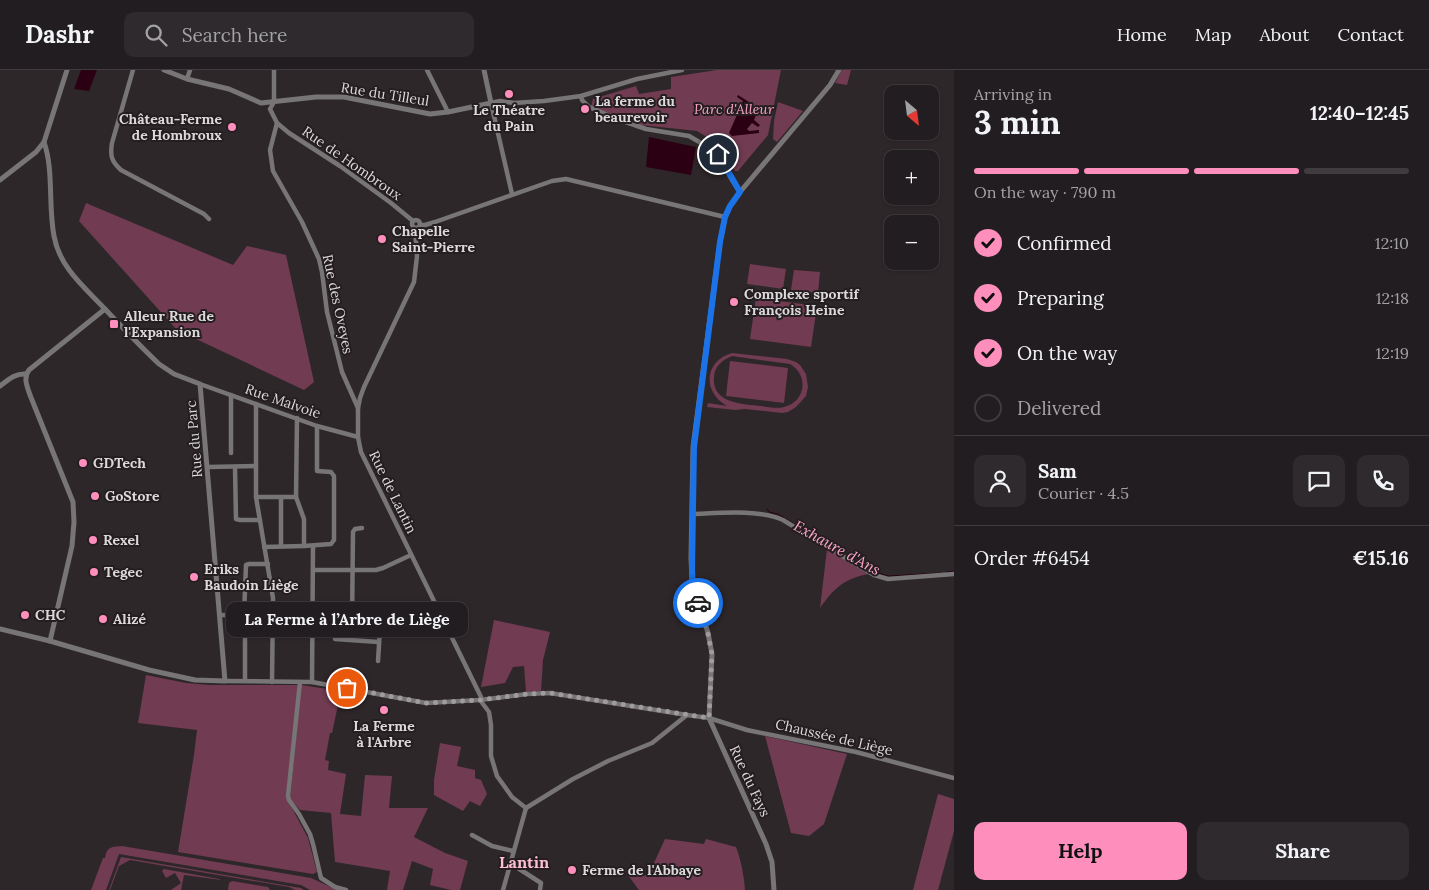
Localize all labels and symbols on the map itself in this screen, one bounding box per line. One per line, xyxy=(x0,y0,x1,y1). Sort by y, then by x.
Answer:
street label: Rue du Tilleul xyxy=(340,78,431,110)
north arrow xyxy=(884,85,939,140)
marker: Le Théatre du Pain xyxy=(503,88,515,100)
place label: La ferme du beaurevoir xyxy=(594,92,675,126)
park label: Parc d'Alleur xyxy=(694,100,775,118)
place label: Le Théatre du Pain xyxy=(473,101,546,135)
marker: La ferme du beaurevoir xyxy=(579,103,591,115)
place label: Château-Ferme de Hombroux xyxy=(119,110,222,144)
marker: Château-Ferme de Hombroux xyxy=(226,121,238,133)
street label: Rue de Hombroux xyxy=(299,122,406,204)
pin xyxy=(697,133,739,175)
place label: Chapelle Saint-Pierre xyxy=(392,222,475,256)
marker: Chapelle Saint-Pierre xyxy=(376,233,388,245)
street label: Rue des Oveyes xyxy=(319,252,357,356)
place label: Complexe sportif François Heine xyxy=(744,285,860,319)
marker: Complexe sportif François Heine xyxy=(728,296,740,308)
place label: Alleur Rue de l'Expansion xyxy=(124,307,214,341)
marker: Alleur Rue de l'Expansion xyxy=(108,318,120,330)
street label: Rue Malvoie xyxy=(243,380,324,422)
street label: Rue du Parc xyxy=(182,399,206,479)
street label: Rue de Lantin xyxy=(365,448,421,537)
place label: GDTech xyxy=(93,454,146,472)
marker: GDTech xyxy=(77,457,89,469)
place label: GoStore xyxy=(105,487,160,505)
marker: GoStore xyxy=(89,490,101,502)
water label: Exhaure d'Ans xyxy=(790,516,884,579)
place label: Rexel xyxy=(103,531,140,549)
marker: Rexel xyxy=(87,534,99,546)
place label: Eriks Baudoin Liège xyxy=(204,560,299,594)
place label: Tegec xyxy=(104,563,143,581)
marker: Tegec xyxy=(88,566,100,578)
marker: Eriks Baudoin Liège xyxy=(188,571,200,583)
courier xyxy=(673,578,723,628)
callout: La Ferme à l’Arbre de Liège xyxy=(226,603,468,638)
place label: CHC xyxy=(35,606,66,624)
marker: CHC xyxy=(19,609,31,621)
place label: Alizé xyxy=(113,610,146,628)
marker: Alizé xyxy=(97,613,109,625)
pin xyxy=(326,667,368,709)
marker: La Ferme à l'Arbre xyxy=(378,704,390,716)
street label: Chaussée de Liège xyxy=(774,715,895,759)
place label: La Ferme à l'Arbre xyxy=(353,717,415,751)
street label: Rue du Fays xyxy=(726,742,774,820)
district label: Lantin xyxy=(499,852,549,872)
place label: Ferme de l'Abbaye xyxy=(582,861,701,879)
marker: Ferme de l'Abbaye xyxy=(566,864,578,876)

